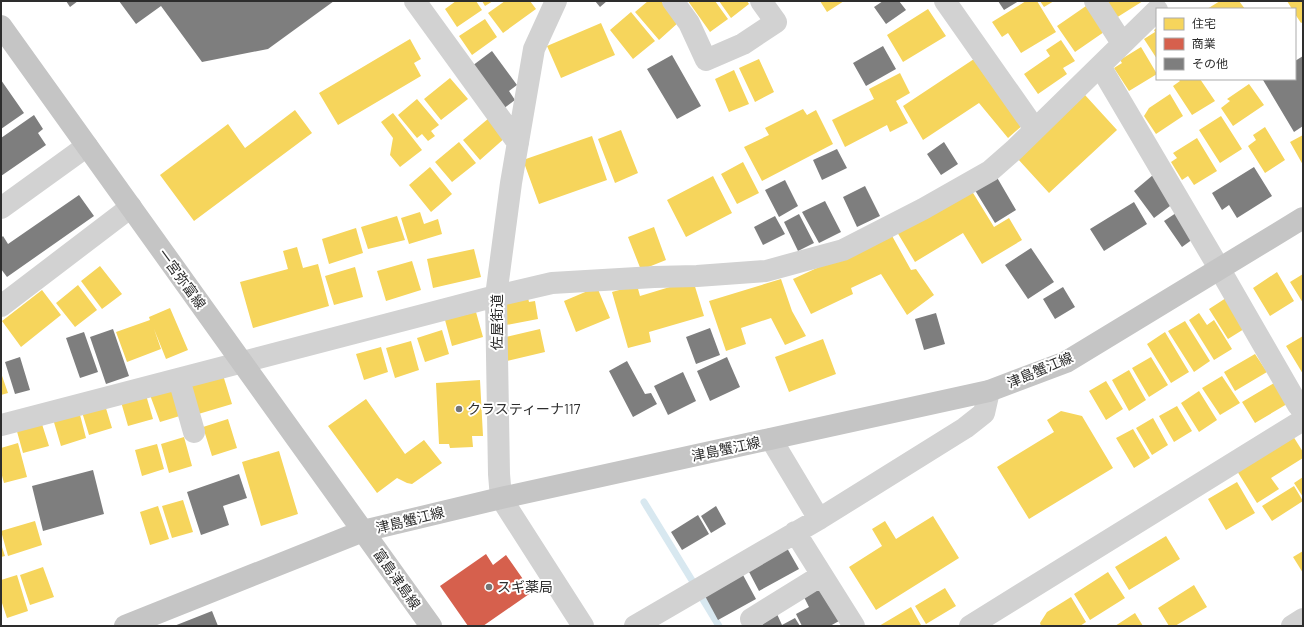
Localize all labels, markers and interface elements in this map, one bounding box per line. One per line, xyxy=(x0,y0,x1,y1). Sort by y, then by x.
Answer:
legend xyxy=(1156,8,1296,80)
text: 住宅 xyxy=(1192,16,1216,30)
text: 商業 xyxy=(1192,36,1216,50)
text: その他 xyxy=(1192,56,1228,70)
street label: 一宮弥富線 xyxy=(155,245,210,312)
street label: 佐屋街道 xyxy=(488,294,505,350)
street label: 津島蟹江線 xyxy=(1004,348,1075,391)
place label: クラスティーナ117 xyxy=(467,400,581,417)
marker: クラスティーナ117 xyxy=(454,404,464,414)
street label: 津島蟹江線 xyxy=(690,433,762,464)
street label: 津島蟹江線 xyxy=(374,503,446,536)
street label: 富島津島線 xyxy=(370,545,424,612)
place label: スギ薬局 xyxy=(497,578,553,595)
marker: スギ薬局 xyxy=(484,582,494,592)

